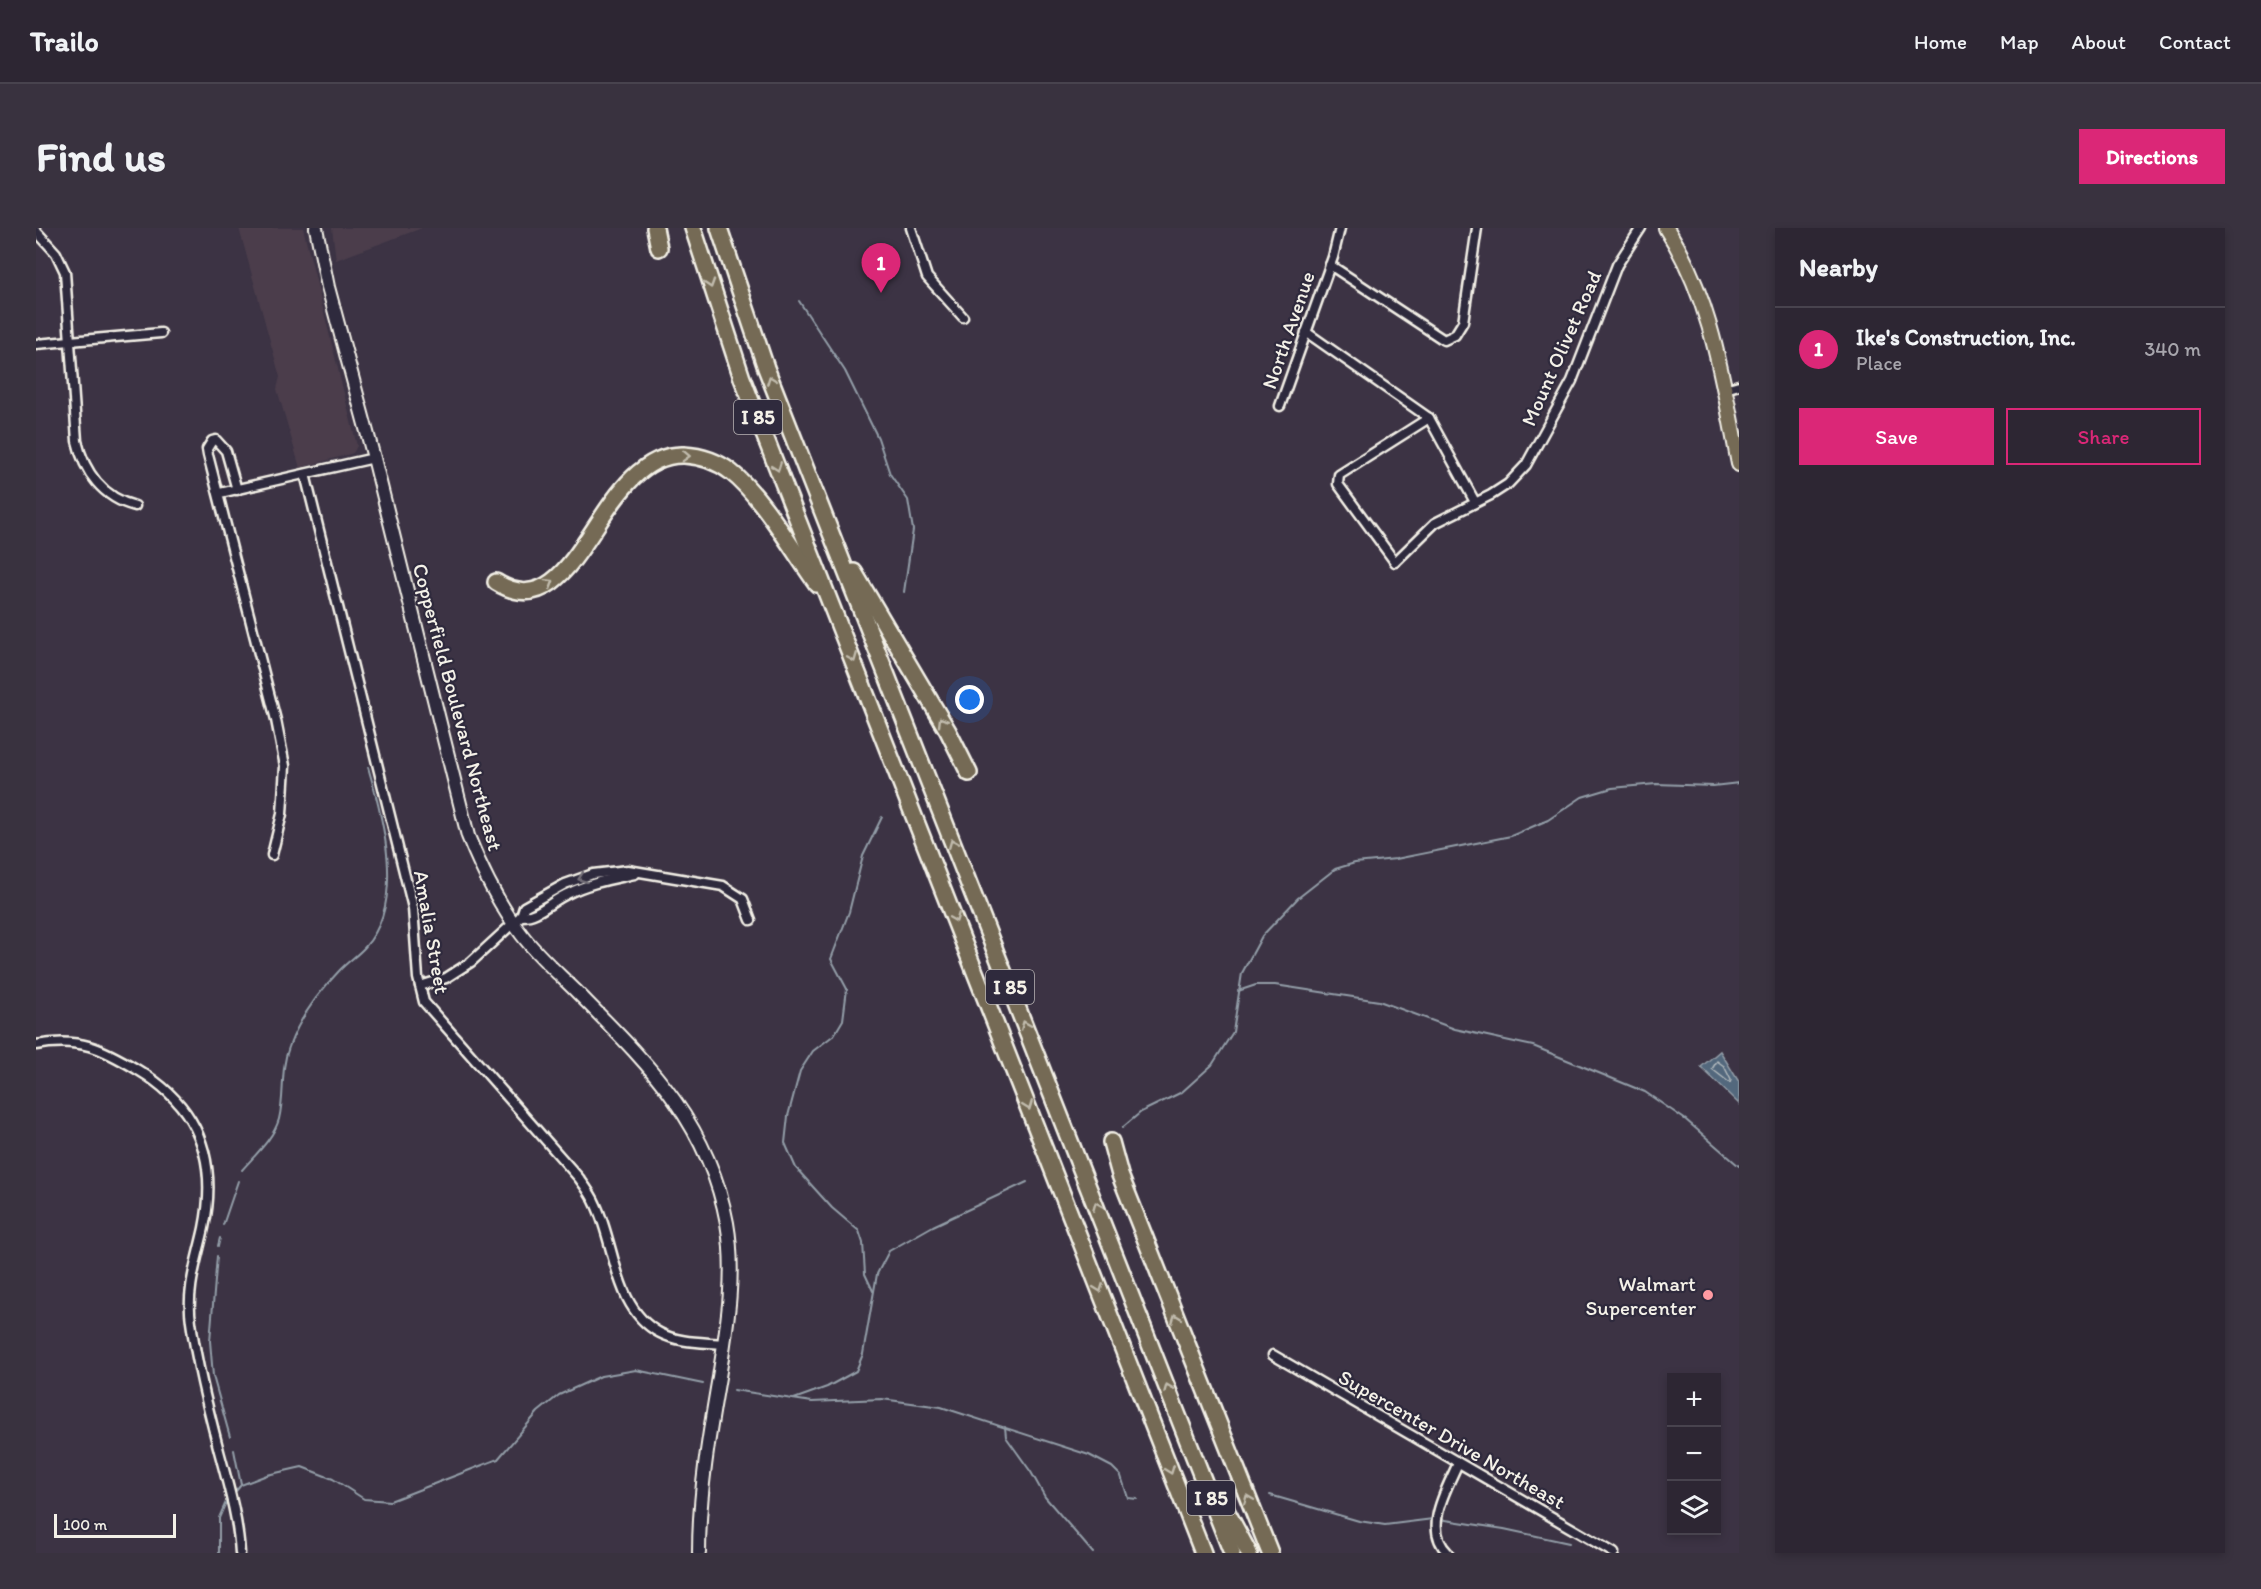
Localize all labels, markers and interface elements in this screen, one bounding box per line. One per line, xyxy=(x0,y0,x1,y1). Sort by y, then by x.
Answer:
text: Trailo xyxy=(30,24,99,58)
text: Home xyxy=(1914,29,1967,54)
text: Map xyxy=(2000,29,2039,54)
text: About xyxy=(2072,29,2126,54)
text: Contact xyxy=(2159,29,2231,54)
button: Directions xyxy=(2079,129,2225,184)
text: Find us xyxy=(36,131,166,182)
pin: 1 xyxy=(862,244,900,293)
text: Nearby xyxy=(1799,251,1878,283)
street label: Mount Olivet Road xyxy=(1515,266,1607,430)
street label: North Avenue xyxy=(1256,268,1320,392)
one-way arrow xyxy=(702,278,715,289)
text: Ike's Construction, Inc. xyxy=(1856,324,2076,351)
text: 1 xyxy=(1814,337,1823,361)
text: 340 m xyxy=(2144,337,2201,361)
text: Place xyxy=(1856,351,1902,375)
one-way arrow xyxy=(766,376,778,387)
road number: I 85 xyxy=(734,400,782,434)
button: Save xyxy=(1799,408,1994,465)
button: Share xyxy=(2006,408,2201,465)
one-way arrow xyxy=(681,449,690,462)
one-way arrow xyxy=(770,461,783,472)
street label: Copperfield Boulevard Northeast xyxy=(408,561,508,853)
one-way arrow xyxy=(544,578,554,590)
one-way arrow xyxy=(846,652,858,663)
your location xyxy=(955,685,984,714)
one-way arrow xyxy=(938,717,950,727)
one-way arrow xyxy=(948,839,961,849)
street label: Amalia Street xyxy=(409,868,455,996)
one-way arrow xyxy=(577,870,588,883)
one-way arrow xyxy=(948,912,960,923)
road number: I 85 xyxy=(986,970,1034,1004)
one-way arrow xyxy=(1020,1020,1032,1031)
one-way arrow xyxy=(1021,1101,1034,1111)
one-way arrow xyxy=(1091,1201,1104,1212)
place label: Walmart Supercenter xyxy=(1586,1271,1697,1320)
one-way arrow xyxy=(1092,1282,1105,1293)
marker: Walmart Supercenter xyxy=(1701,1288,1715,1302)
one-way arrow xyxy=(1171,1313,1183,1324)
street label: Supercenter Drive Northeast xyxy=(1334,1364,1570,1514)
map controls xyxy=(1667,1373,1721,1535)
button: + xyxy=(1667,1373,1721,1427)
one-way arrow xyxy=(1163,1383,1175,1394)
button: − xyxy=(1667,1427,1721,1481)
one-way arrow xyxy=(1163,1464,1176,1474)
road number: I 85 xyxy=(1187,1481,1235,1515)
button: layers xyxy=(1667,1481,1721,1535)
one-way arrow xyxy=(1243,1494,1255,1505)
scale bar xyxy=(54,1511,176,1538)
text: 100 m xyxy=(63,1515,107,1534)

